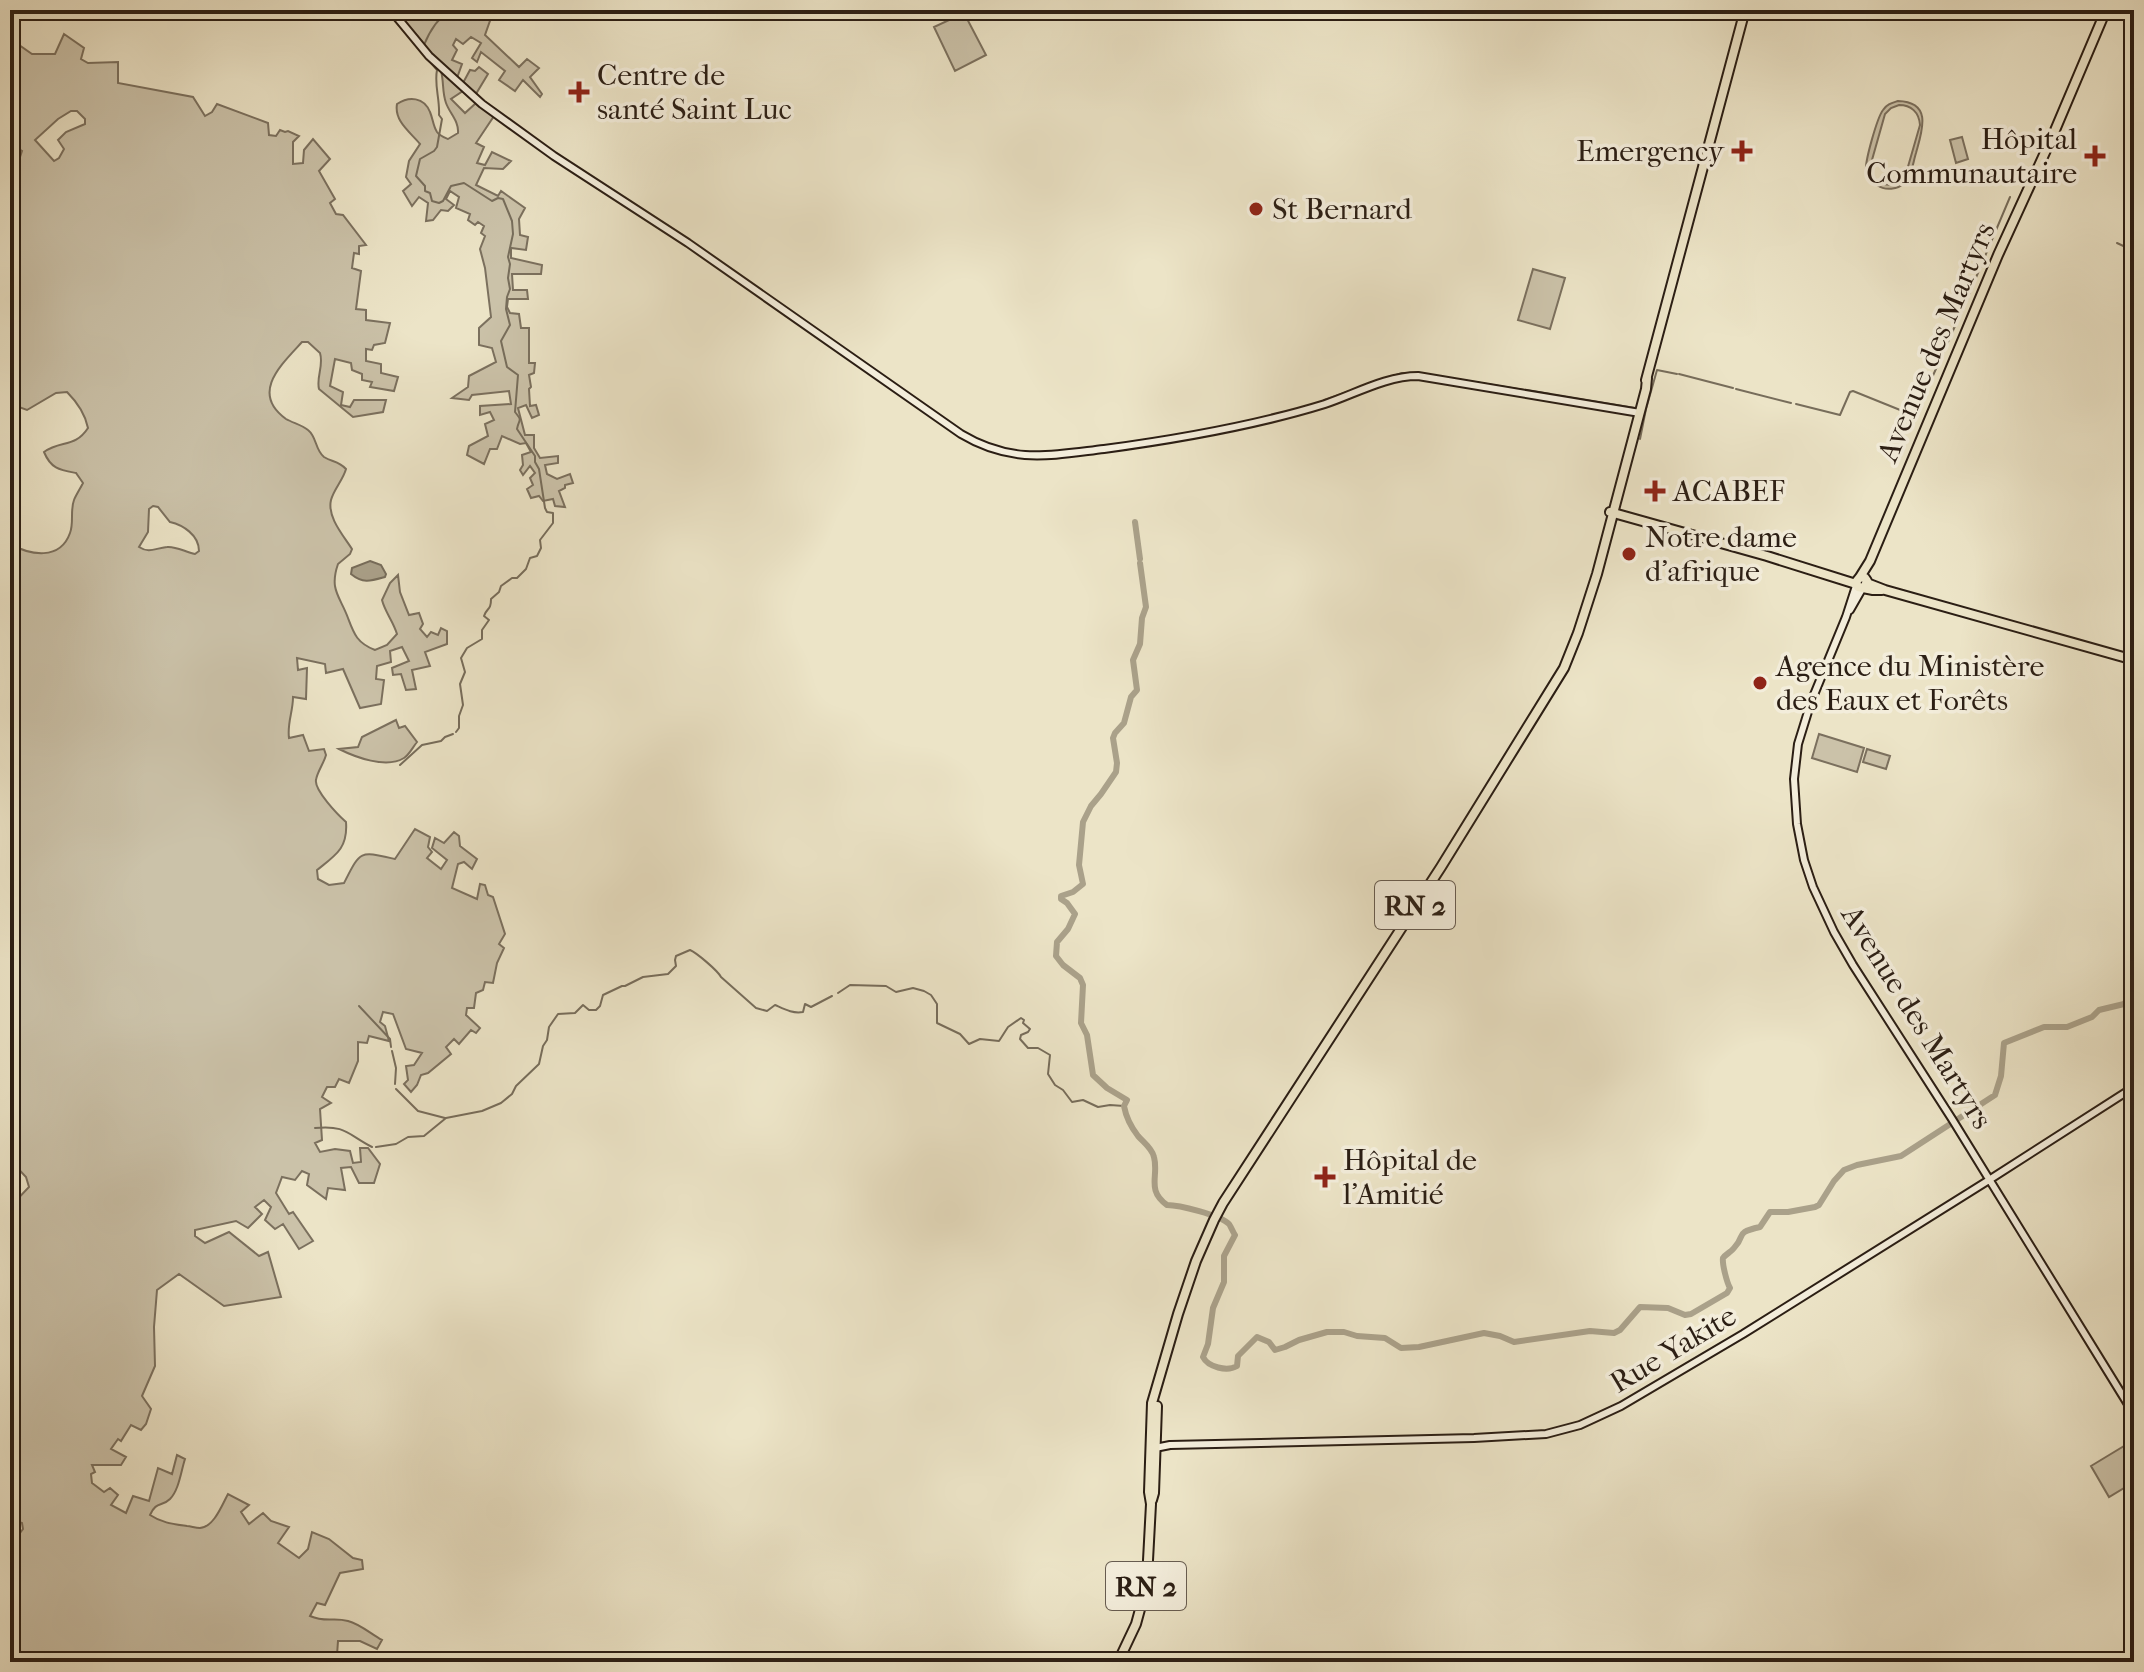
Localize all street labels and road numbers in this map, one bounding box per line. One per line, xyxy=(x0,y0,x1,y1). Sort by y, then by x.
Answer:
street label: Avenue des Martyrs xyxy=(1870,217,2003,468)
road number: RN 2 xyxy=(1375,881,1455,929)
street label: Avenue des Martyrs xyxy=(1833,898,1999,1135)
street label: Rue Yakite xyxy=(1604,1298,1743,1401)
road number: RN 2 xyxy=(1106,1562,1186,1610)

